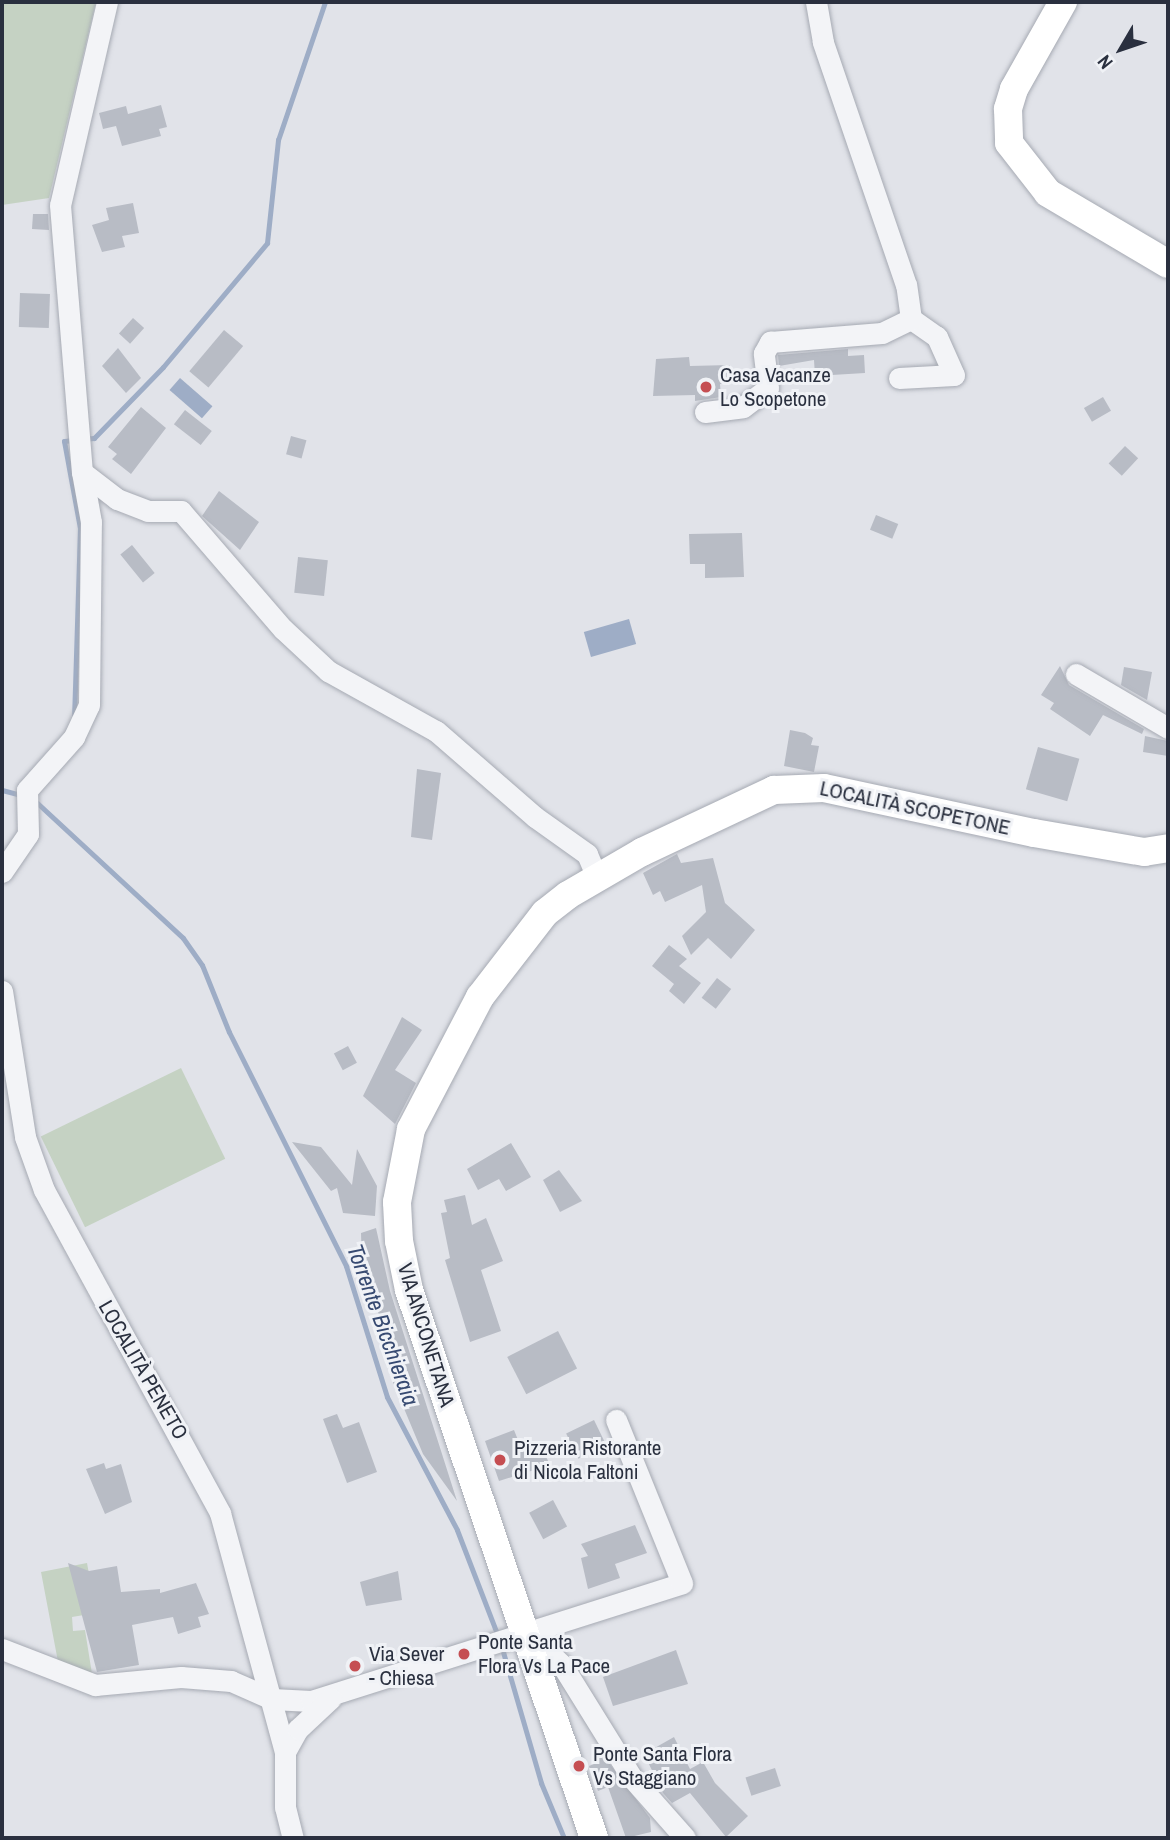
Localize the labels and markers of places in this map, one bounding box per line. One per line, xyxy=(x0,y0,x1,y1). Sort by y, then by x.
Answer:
place label: Casa Vacanze Lo Scopetone xyxy=(720,362,831,412)
marker: Casa Vacanze Lo Scopetone xyxy=(698,379,714,395)
place label: Pizzeria Ristorante di Nicola Faltoni xyxy=(514,1435,661,1485)
marker: Pizzeria Ristorante di Nicola Faltoni xyxy=(492,1452,508,1468)
place label: Ponte Santa Flora Vs La Pace xyxy=(478,1629,610,1679)
place label: Via Sever - Chiesa xyxy=(369,1641,444,1691)
marker: Ponte Santa Flora Vs La Pace xyxy=(456,1646,472,1662)
marker: Via Sever - Chiesa xyxy=(347,1658,363,1674)
place label: Ponte Santa Flora Vs Staggiano xyxy=(593,1741,732,1791)
marker: Ponte Santa Flora Vs Staggiano xyxy=(571,1758,587,1774)

